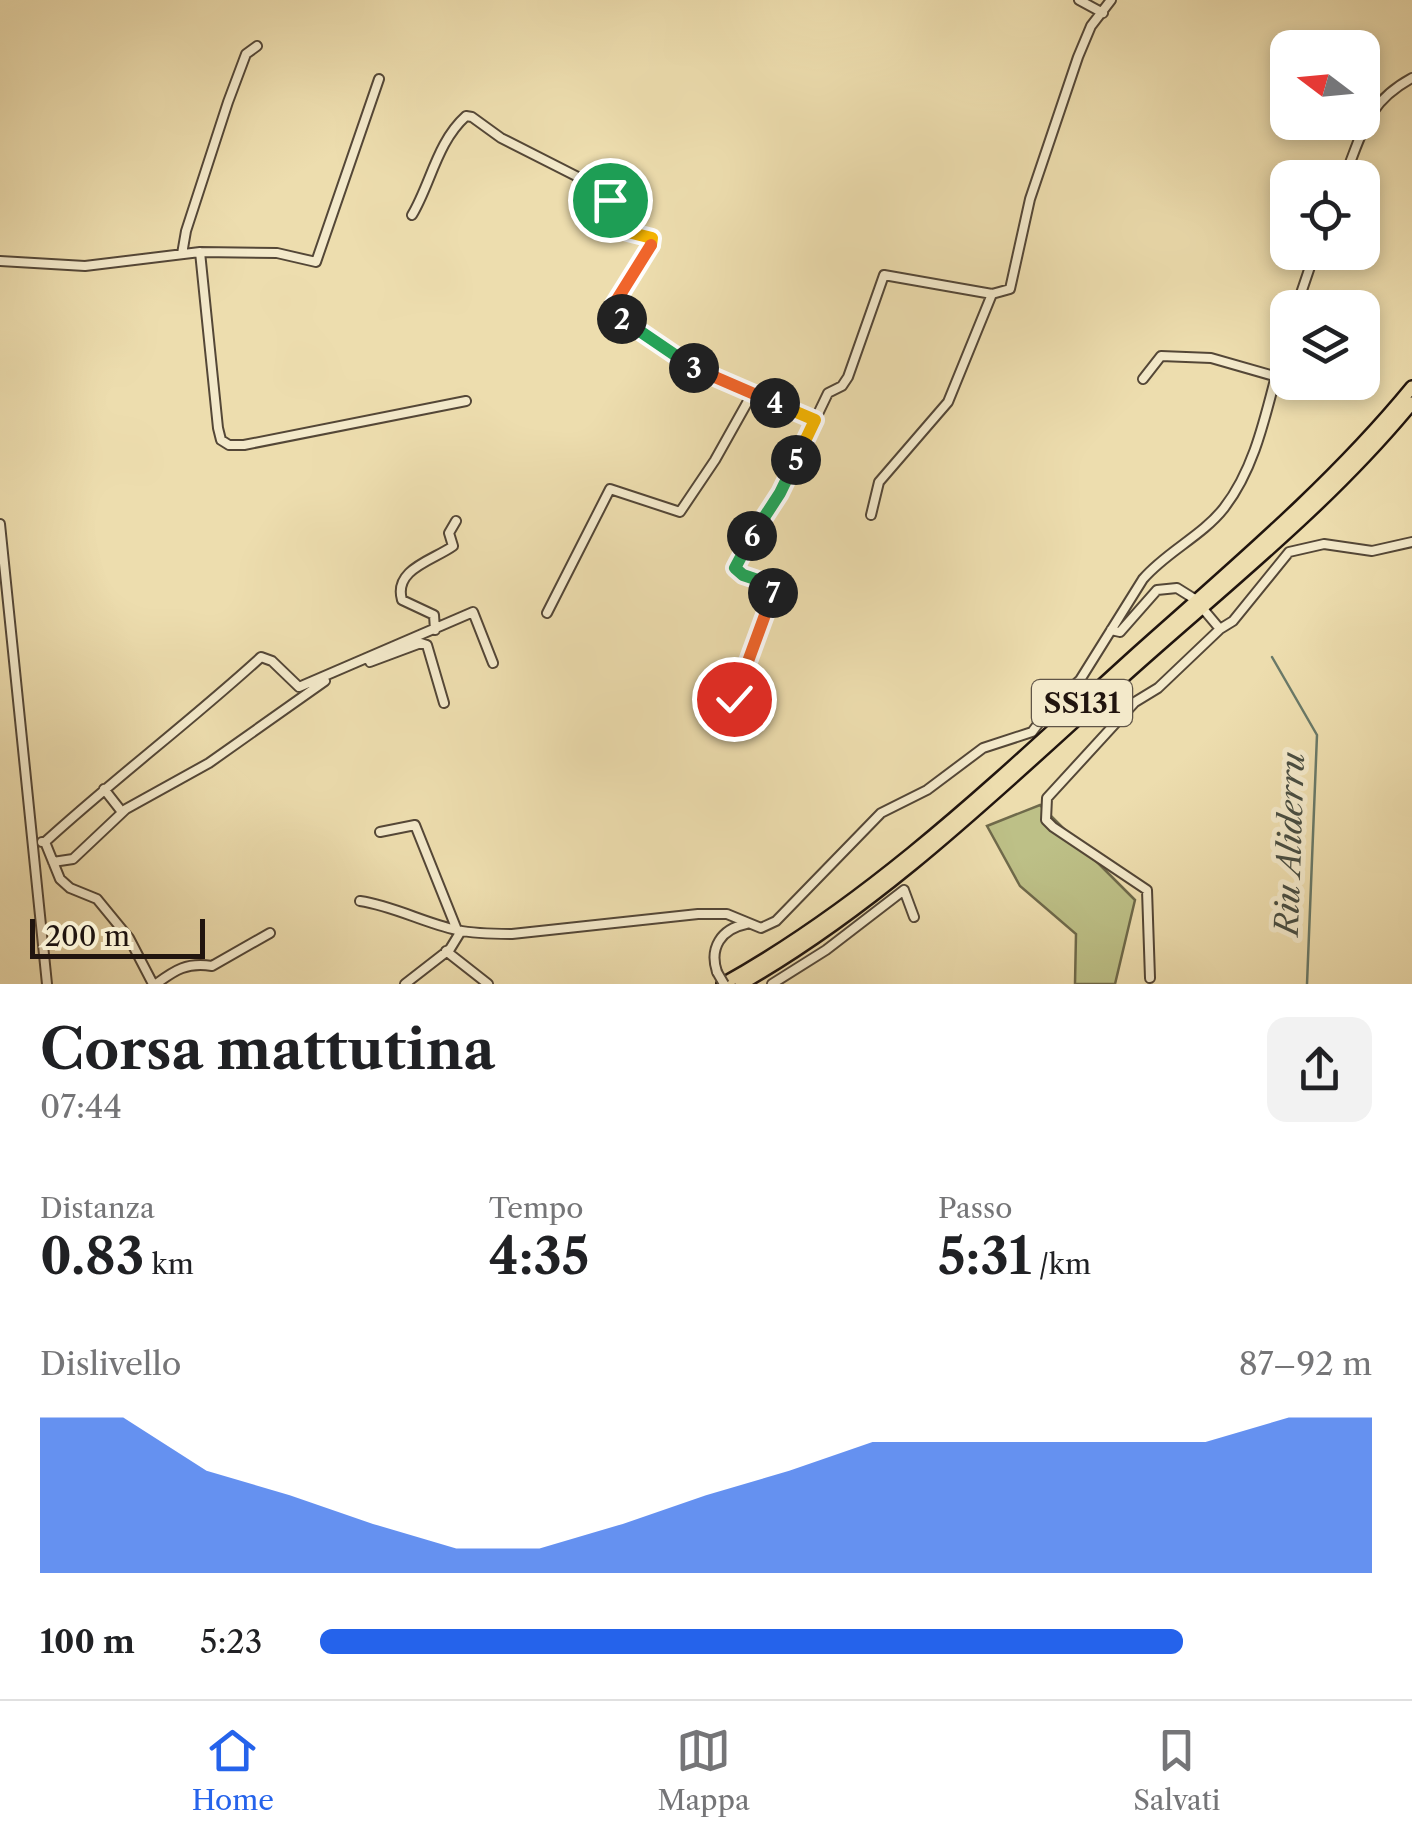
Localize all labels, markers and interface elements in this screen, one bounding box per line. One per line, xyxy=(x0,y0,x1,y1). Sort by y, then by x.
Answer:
north arrow xyxy=(1270,30,1380,140)
map controls xyxy=(1270,30,1380,400)
pin xyxy=(568,158,653,243)
button: locate xyxy=(1270,160,1380,270)
icon: arrive xyxy=(583,173,638,228)
button: layers xyxy=(1270,290,1380,400)
pin: 2 xyxy=(597,294,647,344)
text: 2 xyxy=(614,302,630,336)
pin: 3 xyxy=(669,343,719,393)
text: 3 xyxy=(686,351,702,385)
pin: 4 xyxy=(750,378,800,428)
text: 4 xyxy=(767,386,783,420)
pin: 5 xyxy=(771,435,821,485)
text: 5 xyxy=(788,443,804,477)
pin: 6 xyxy=(727,511,777,561)
text: 6 xyxy=(744,519,760,553)
pin: 7 xyxy=(748,568,798,618)
text: 7 xyxy=(766,576,780,610)
pin xyxy=(692,657,777,742)
icon: check xyxy=(707,672,762,727)
road number: SS131 xyxy=(1032,680,1132,726)
water label: Riu Aliderru xyxy=(1267,751,1312,939)
scale bar xyxy=(30,914,205,958)
text: 200 m xyxy=(45,919,130,953)
text: Corsa mattutina xyxy=(40,1016,495,1083)
button: share xyxy=(1267,1017,1372,1122)
text: 07:44 xyxy=(40,1087,122,1126)
text: Distanza xyxy=(40,1191,155,1225)
text: Tempo xyxy=(489,1191,583,1225)
text: Passo xyxy=(938,1191,1012,1225)
text: 0.83 xyxy=(40,1225,144,1287)
text: 4:35 xyxy=(489,1225,589,1287)
text: 5:31 xyxy=(938,1225,1031,1287)
text: km xyxy=(144,1247,194,1281)
text: /km xyxy=(1031,1247,1091,1281)
text: Dislivello xyxy=(40,1344,182,1383)
text: 87–92 m xyxy=(1239,1344,1372,1383)
text: 100 m xyxy=(40,1622,135,1661)
text: 5:23 xyxy=(200,1622,262,1661)
tab: Home xyxy=(192,1723,274,1817)
tab: Mappa xyxy=(658,1723,750,1817)
tab: Salvati xyxy=(1133,1723,1220,1817)

